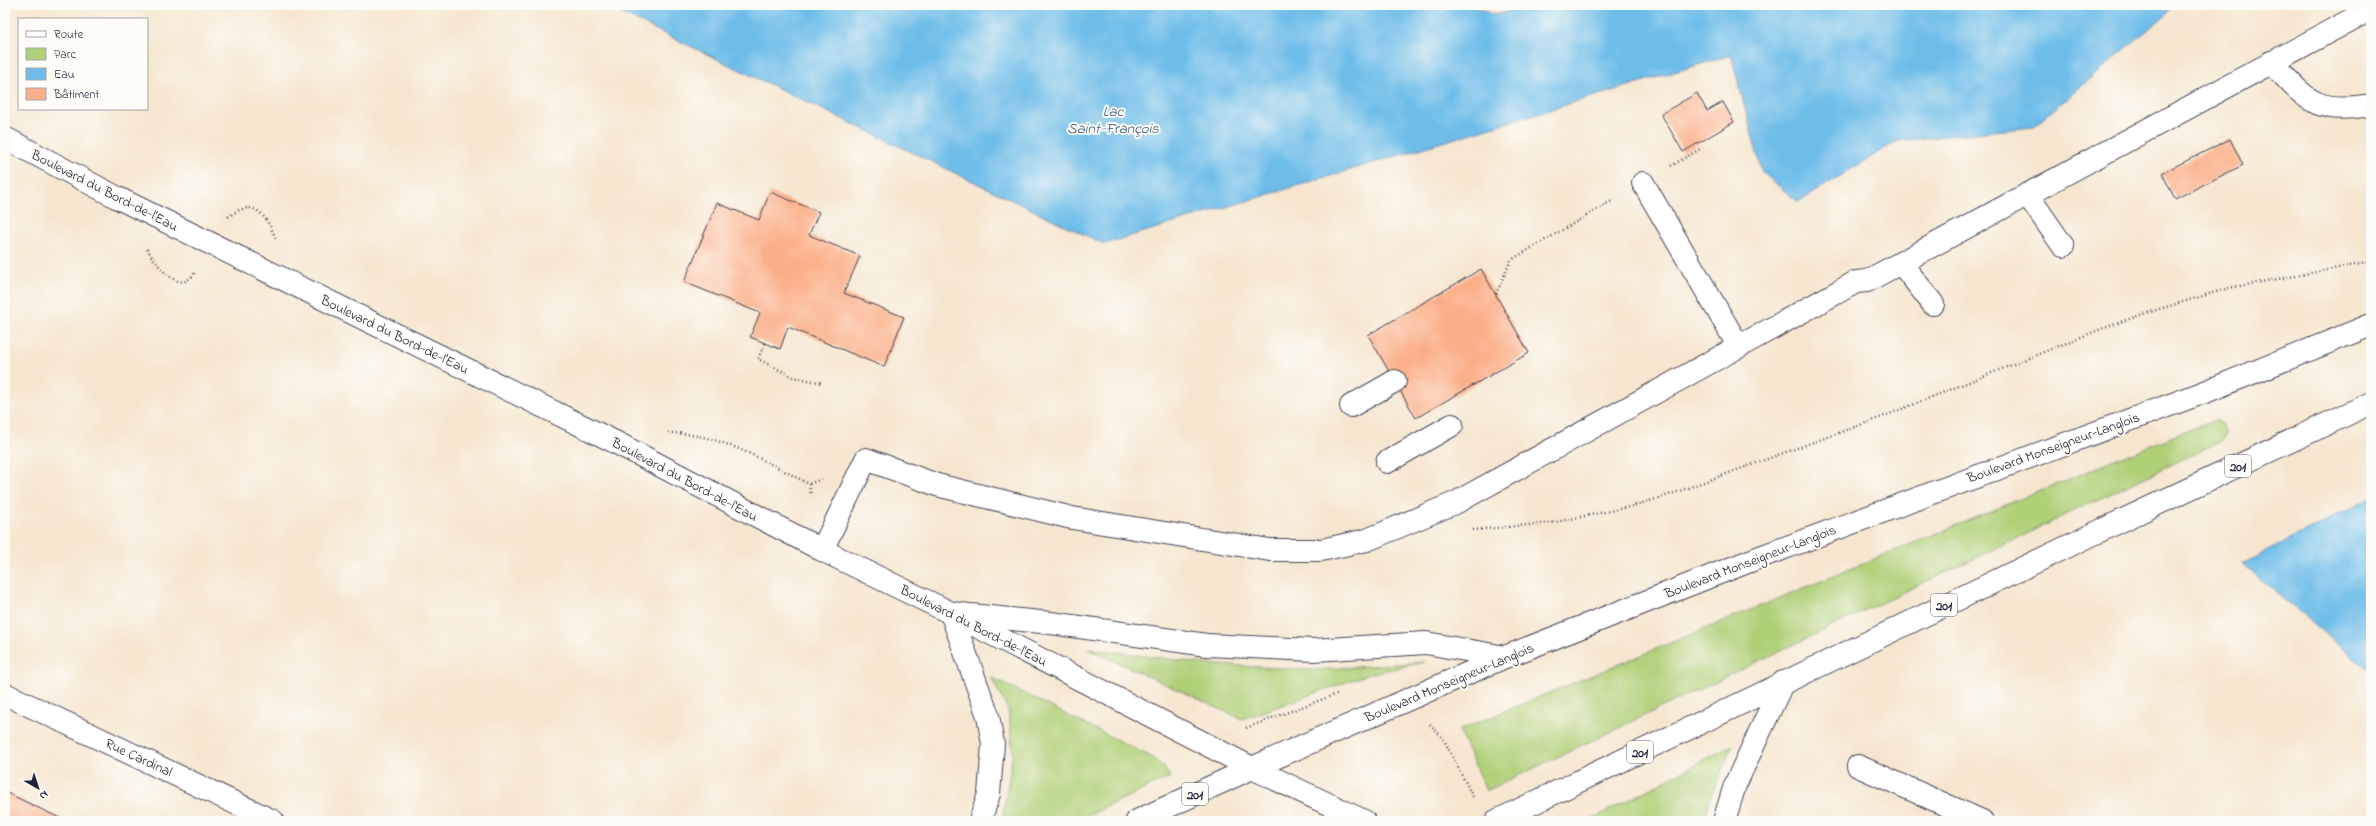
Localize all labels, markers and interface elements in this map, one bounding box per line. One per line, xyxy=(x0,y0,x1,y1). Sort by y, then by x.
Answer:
legend xyxy=(18,18,148,110)
text: Route xyxy=(54,26,84,44)
text: Parc xyxy=(54,46,76,64)
text: Eau xyxy=(54,66,75,84)
text: Bâtiment xyxy=(53,86,99,104)
water label: Lac Saint-François xyxy=(1067,101,1159,140)
street label: Boulevard du Bord-de-l'Eau xyxy=(26,145,182,238)
street label: Boulevard du Bord-de-l'Eau xyxy=(316,290,472,380)
street label: Boulevard Monseigneur-Langlois xyxy=(1963,407,2143,491)
street label: Boulevard du Bord-de-l'Eau xyxy=(607,432,761,528)
road number: 201 xyxy=(2225,455,2251,477)
street label: Boulevard Monseigneur-Langlois xyxy=(1661,520,1840,606)
street label: Boulevard du Bord-de-l'Eau xyxy=(895,580,1051,673)
road number: 201 xyxy=(1931,594,1957,616)
street label: Boulevard Monseigneur-Langlois xyxy=(1361,638,1538,730)
street label: Rue Cardinal xyxy=(101,734,176,783)
road number: 201 xyxy=(1627,741,1653,763)
north arrow xyxy=(18,768,58,808)
road number: 201 xyxy=(1182,783,1208,805)
text: N xyxy=(36,786,52,804)

